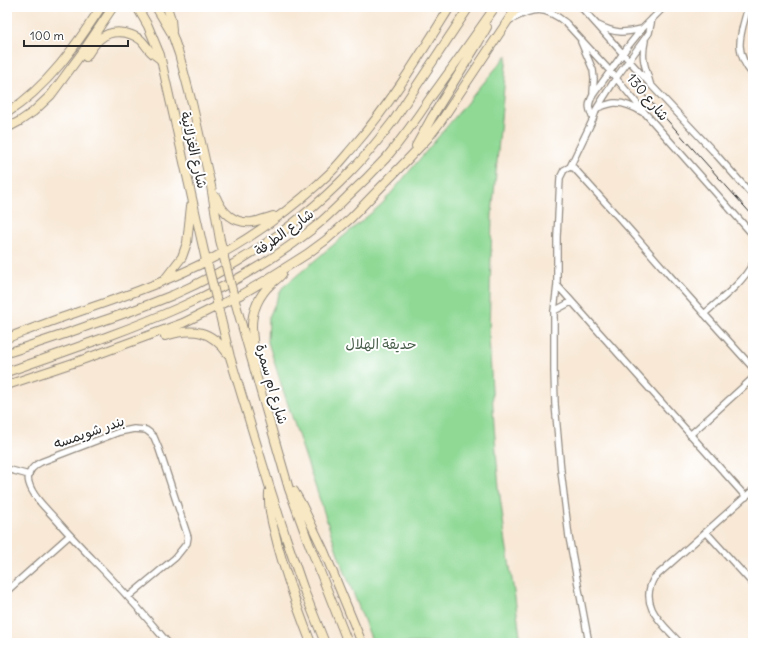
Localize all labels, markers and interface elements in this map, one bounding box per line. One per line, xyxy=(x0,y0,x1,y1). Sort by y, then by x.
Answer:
scale bar xyxy=(24,22,128,48)
text: 100 m xyxy=(30,28,64,43)
street label: شارع 130 xyxy=(622,70,673,125)
street label: شارع الغزلانية xyxy=(175,110,212,190)
street label: شارع الطرفة xyxy=(251,204,318,260)
park label: حديقة الهلال xyxy=(345,335,417,353)
street label: شارع ام سمرة xyxy=(250,342,292,427)
street label: بندر شويمسه xyxy=(51,412,127,452)

